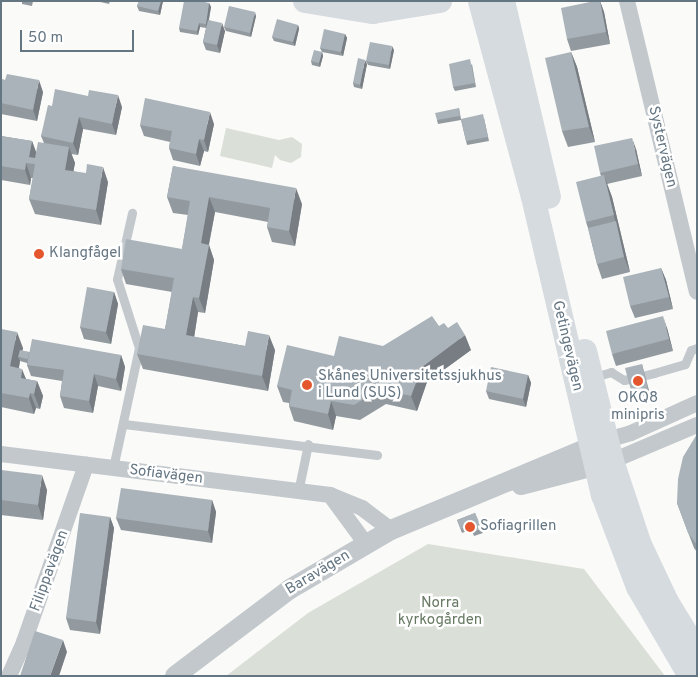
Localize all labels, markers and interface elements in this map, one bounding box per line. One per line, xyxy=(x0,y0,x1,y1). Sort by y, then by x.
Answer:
scale bar xyxy=(22,20,136,52)
text: 50 m xyxy=(28,29,63,48)
street label: Systervägen xyxy=(644,104,680,190)
place label: Klangfågel xyxy=(49,245,121,263)
marker: Klangfågel xyxy=(33,248,45,260)
street label: Getingevägen xyxy=(548,299,586,393)
place label: Skånes Universitetssjukhus i Lund (SUS) xyxy=(318,367,502,402)
marker: OKQ8 minipris xyxy=(632,375,644,387)
marker: Skånes Universitetssjukhus i Lund (SUS) xyxy=(300,378,314,392)
place label: OKQ8 minipris xyxy=(611,389,665,424)
street label: Sofiavägen xyxy=(128,462,204,488)
place label: Sofiagrillen xyxy=(480,518,557,536)
marker: Sofiagrillen xyxy=(464,521,476,533)
street label: Filippavägen xyxy=(27,528,73,614)
street label: Baravägen xyxy=(283,547,353,599)
park label: Norra kyrkogården xyxy=(398,594,482,629)

